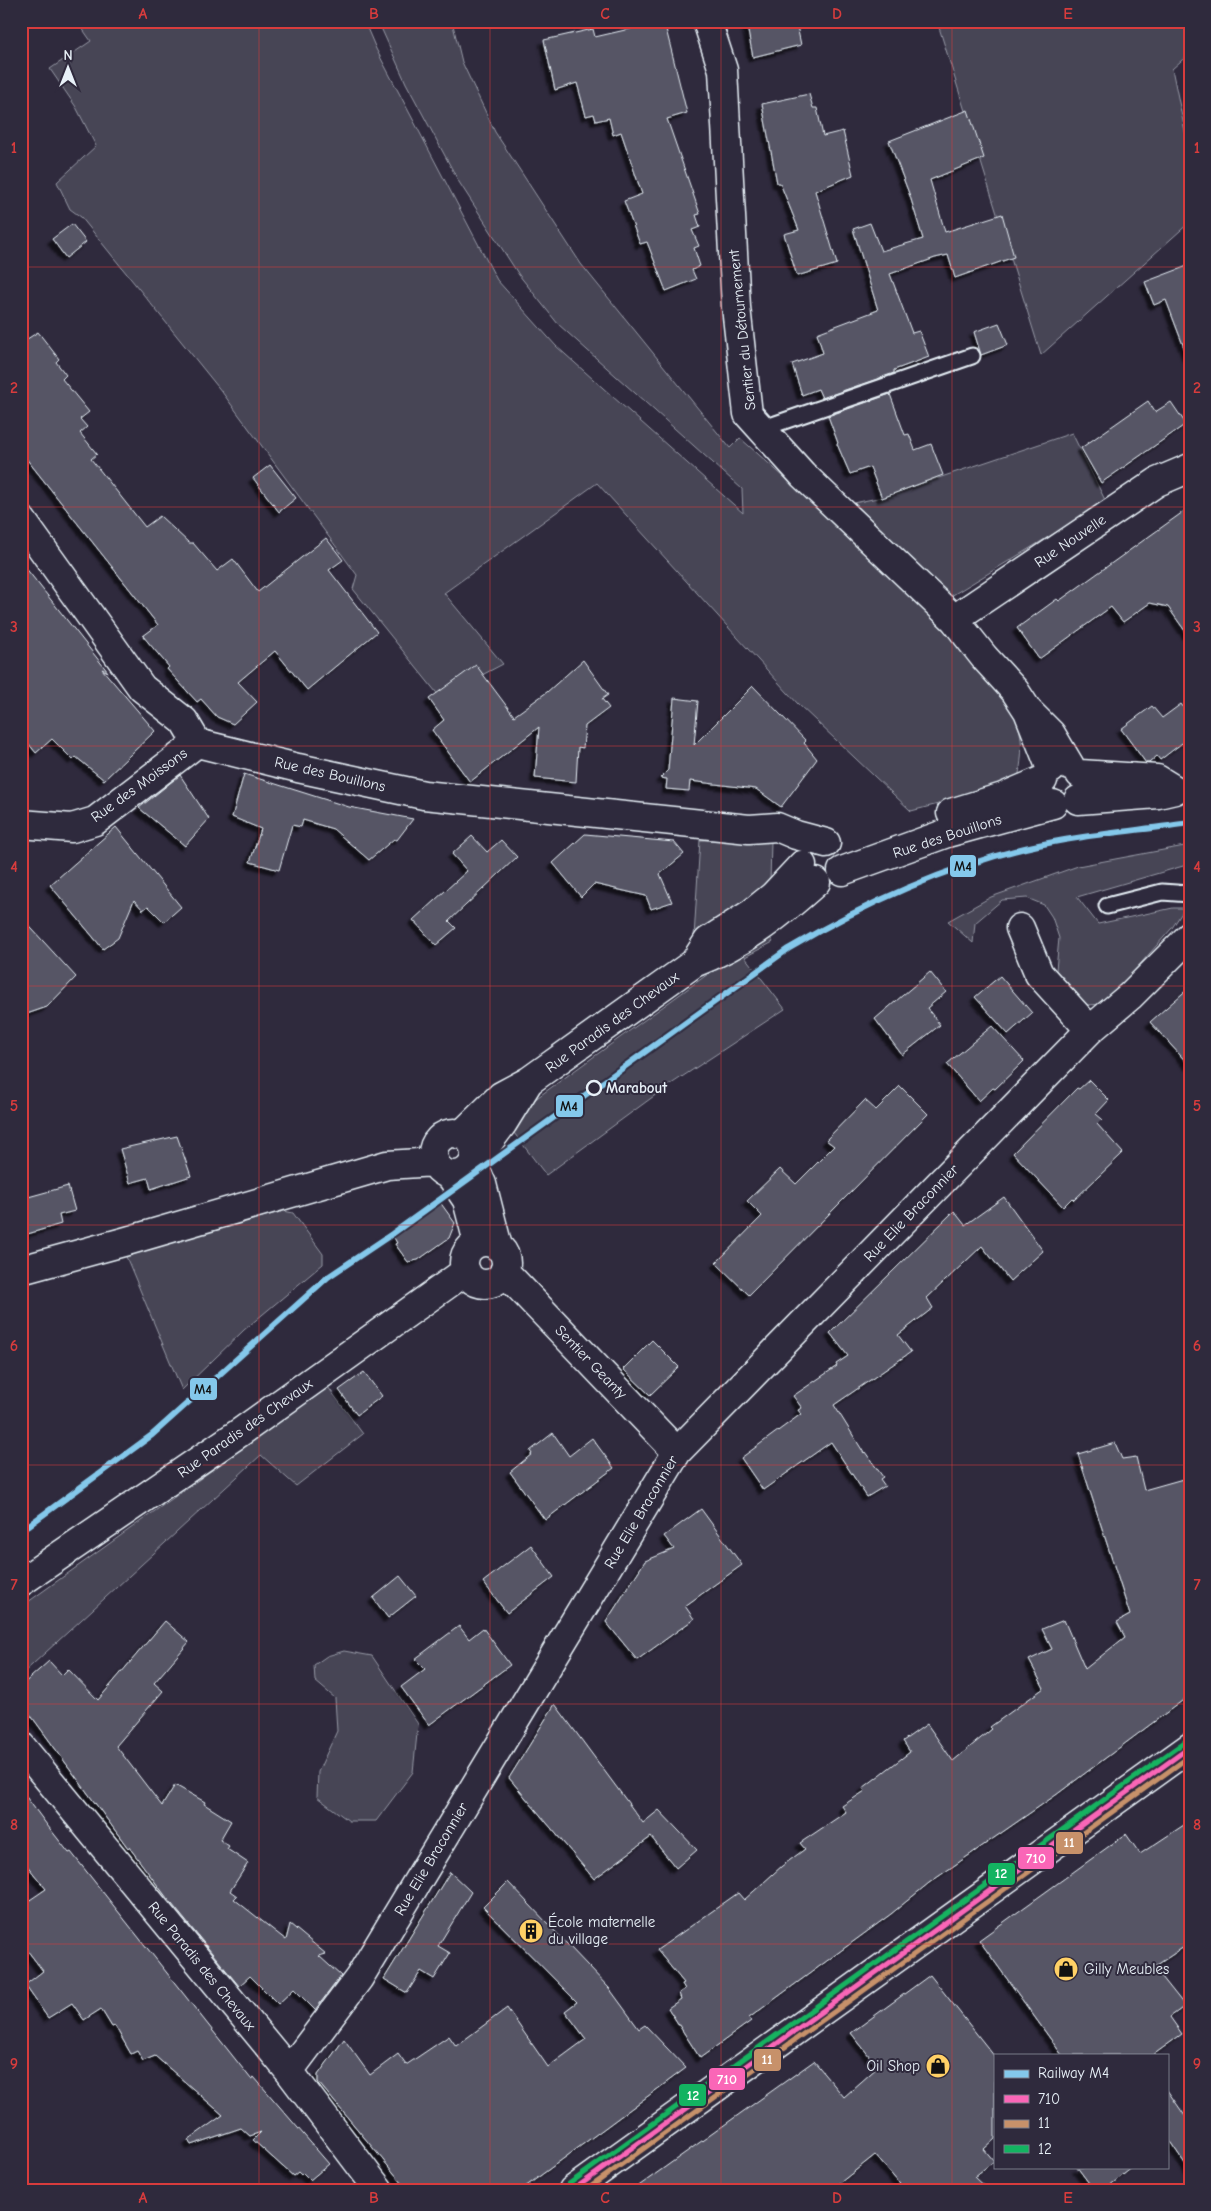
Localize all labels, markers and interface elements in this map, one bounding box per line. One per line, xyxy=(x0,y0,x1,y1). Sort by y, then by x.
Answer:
text: A xyxy=(139,5,148,23)
text: B xyxy=(369,5,379,23)
text: C xyxy=(600,5,610,23)
text: D xyxy=(832,5,842,23)
text: E xyxy=(1063,5,1073,23)
north arrow xyxy=(42,42,92,92)
text: N xyxy=(63,47,73,64)
text: 1 xyxy=(11,139,17,157)
text: 1 xyxy=(1194,139,1200,157)
street label: Sentier du Détournement xyxy=(725,248,759,411)
text: 2 xyxy=(10,379,18,397)
text: 2 xyxy=(1193,379,1201,397)
street label: Rue Nouvelle xyxy=(1031,510,1109,571)
text: 3 xyxy=(10,618,18,636)
text: 3 xyxy=(1193,618,1201,636)
street label: Rue des Moissons xyxy=(87,744,191,826)
street label: Rue des Bouillons xyxy=(273,752,387,796)
street label: Rue des Bouillons xyxy=(890,810,1004,862)
line badge: M4 xyxy=(949,854,977,878)
text: 4 xyxy=(10,858,18,876)
text: M4 xyxy=(954,858,972,875)
text: 4 xyxy=(1193,858,1201,876)
street label: Rue Paradis des Chevaux xyxy=(542,967,683,1076)
place label: Marabout xyxy=(606,1079,668,1097)
marker: Marabout xyxy=(586,1080,602,1096)
line badge: M4 xyxy=(555,1094,584,1118)
text: 5 xyxy=(10,1097,18,1115)
text: 5 xyxy=(1193,1097,1201,1115)
text: M4 xyxy=(560,1098,578,1115)
street label: Rue Elie Braconnier xyxy=(860,1160,962,1266)
street label: Sentier Geanty xyxy=(551,1321,631,1403)
text: 6 xyxy=(10,1337,18,1355)
text: 6 xyxy=(1193,1337,1201,1355)
street label: Rue Paradis des Chevaux xyxy=(174,1374,317,1481)
line badge: M4 xyxy=(189,1377,218,1401)
text: M4 xyxy=(194,1381,212,1398)
street label: Rue Elie Braconnier xyxy=(600,1452,682,1572)
text: 7 xyxy=(10,1576,18,1594)
text: 7 xyxy=(1193,1576,1201,1594)
street label: Rue Elie Braconnier xyxy=(390,1799,472,1919)
text: 8 xyxy=(10,1816,18,1834)
text: 8 xyxy=(1193,1816,1201,1834)
line badge: 11 xyxy=(1055,1831,1084,1855)
text: 11 xyxy=(1063,1834,1075,1851)
line badge: 710 xyxy=(1017,1846,1055,1870)
text: 710 xyxy=(1026,1850,1046,1867)
line badge: 12 xyxy=(987,1862,1016,1886)
text: 12 xyxy=(995,1865,1007,1882)
street label: Rue Paradis des Chevaux xyxy=(144,1898,260,2035)
place label: École maternelle du village xyxy=(548,1912,656,1948)
building icon: École maternelle du village xyxy=(518,1918,544,1944)
shop icon: Gilly Meubles xyxy=(1053,1956,1079,1982)
place label: Gilly Meubles xyxy=(1084,1960,1169,1978)
line badge: 11 xyxy=(753,2048,782,2072)
text: 11 xyxy=(761,2051,773,2068)
shop icon: Oil Shop xyxy=(925,2053,951,2079)
legend xyxy=(994,2054,1168,2168)
text: 9 xyxy=(10,2055,18,2073)
text: 9 xyxy=(1193,2055,1201,2073)
place label: Oil Shop xyxy=(866,2057,920,2075)
text: Railway M4 xyxy=(1038,2064,1109,2082)
line badge: 710 xyxy=(708,2067,746,2091)
text: 710 xyxy=(717,2071,737,2088)
line badge: 12 xyxy=(678,2083,707,2107)
text: 12 xyxy=(687,2087,699,2104)
text: 710 xyxy=(1038,2090,1060,2108)
text: 11 xyxy=(1038,2114,1050,2132)
text: 12 xyxy=(1038,2140,1052,2158)
text: A xyxy=(139,2189,148,2207)
text: B xyxy=(369,2189,379,2207)
text: C xyxy=(600,2189,610,2207)
text: D xyxy=(832,2189,842,2207)
text: E xyxy=(1063,2189,1073,2207)

